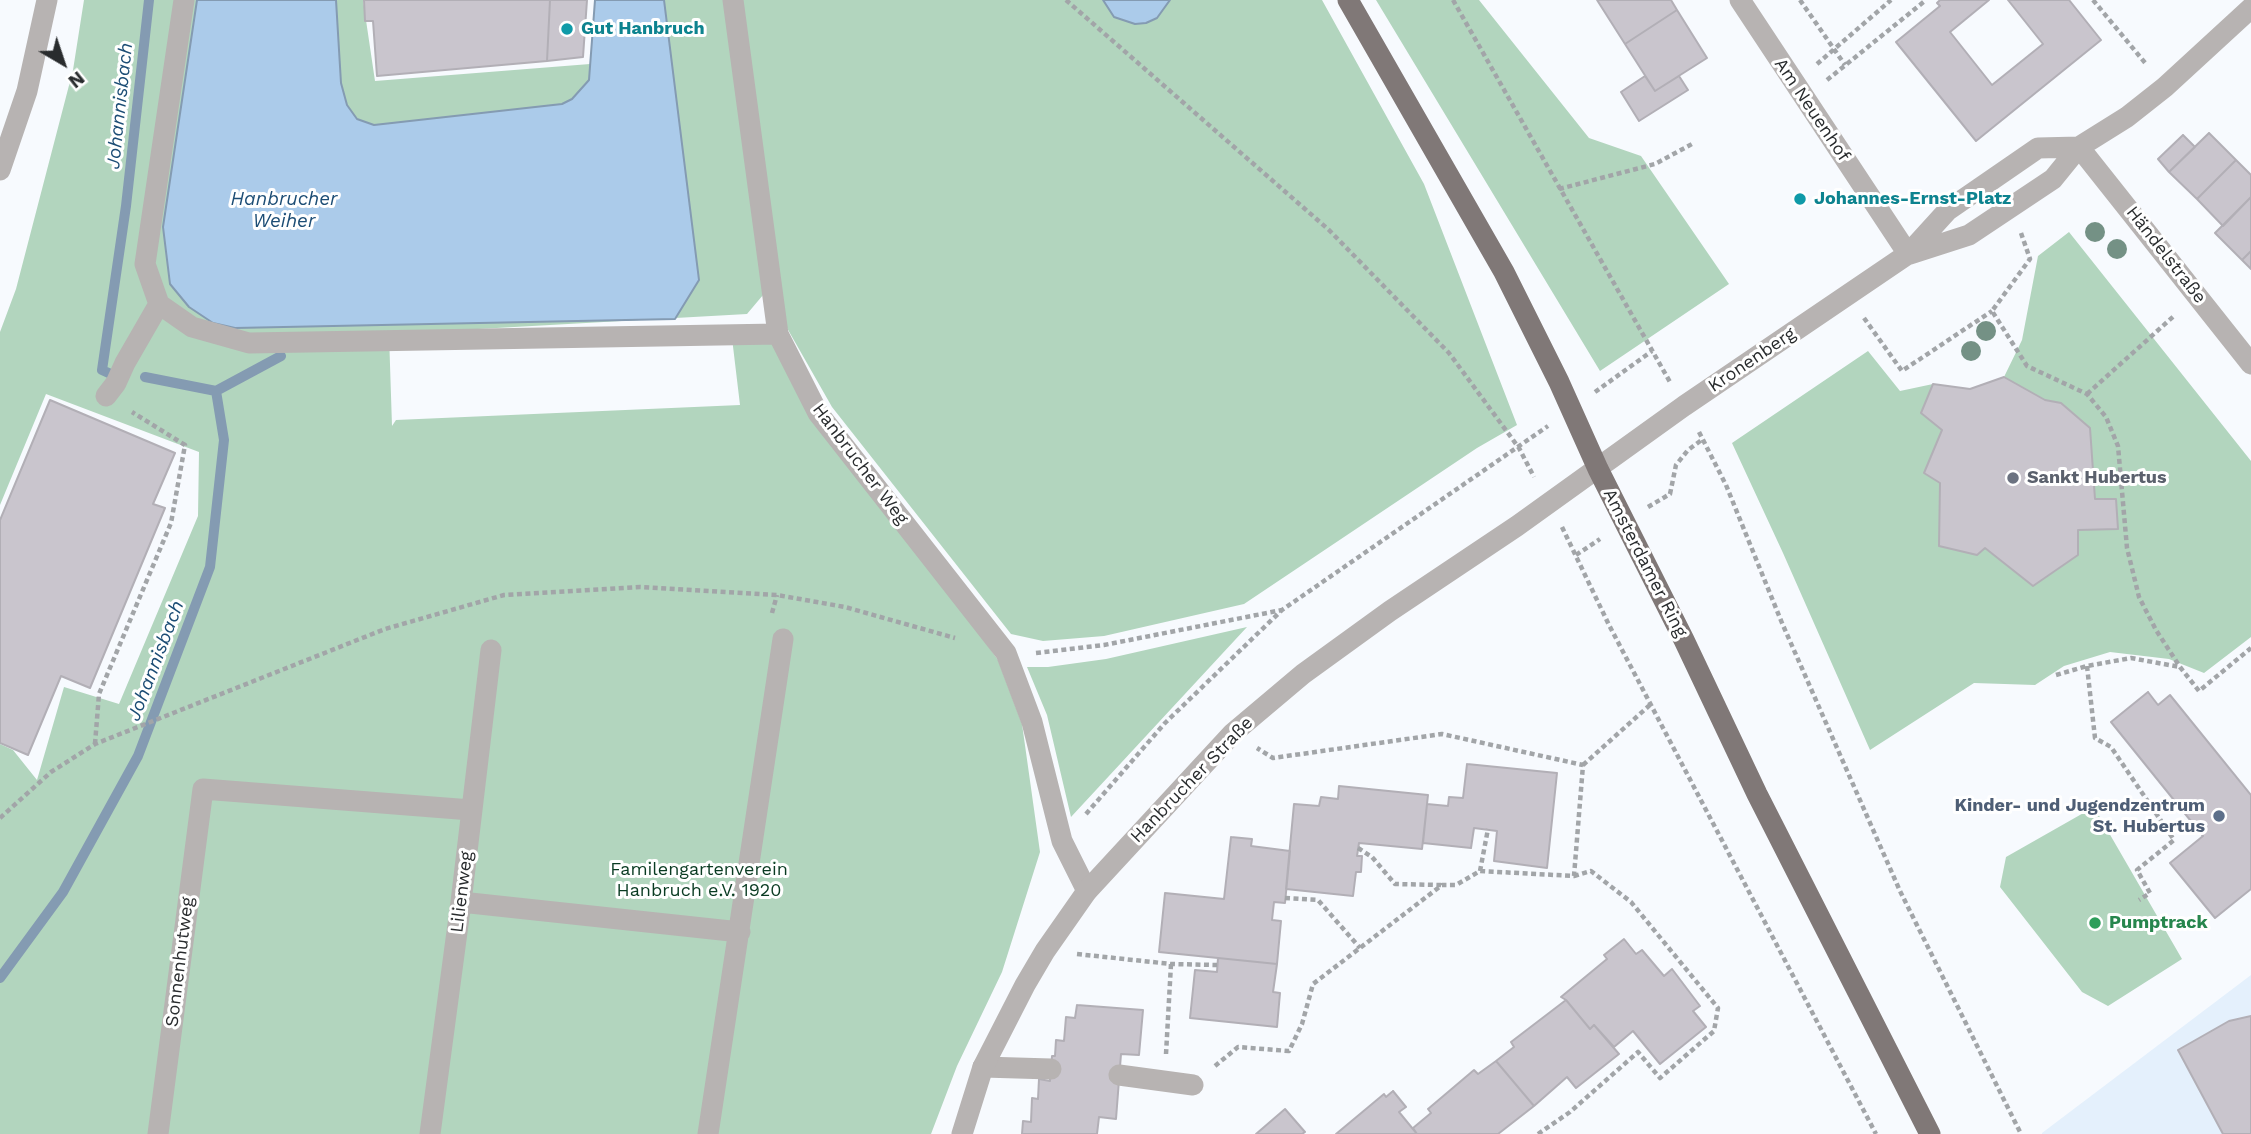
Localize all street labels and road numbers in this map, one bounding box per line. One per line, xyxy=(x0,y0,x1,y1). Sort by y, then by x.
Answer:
street label: Am Neuenhof xyxy=(1769,54,1855,166)
street label: Händelstraße xyxy=(2121,202,2211,308)
street label: Kronenberg xyxy=(1704,323,1800,397)
street label: Hanbrucher Weg xyxy=(807,399,913,529)
street label: Amsterdamer Ring xyxy=(1598,485,1692,641)
street label: Hanbrucher Straße xyxy=(1126,712,1258,848)
street label: Lilienweg xyxy=(446,850,478,934)
street label: Sonnenhutweg xyxy=(161,896,199,1028)

